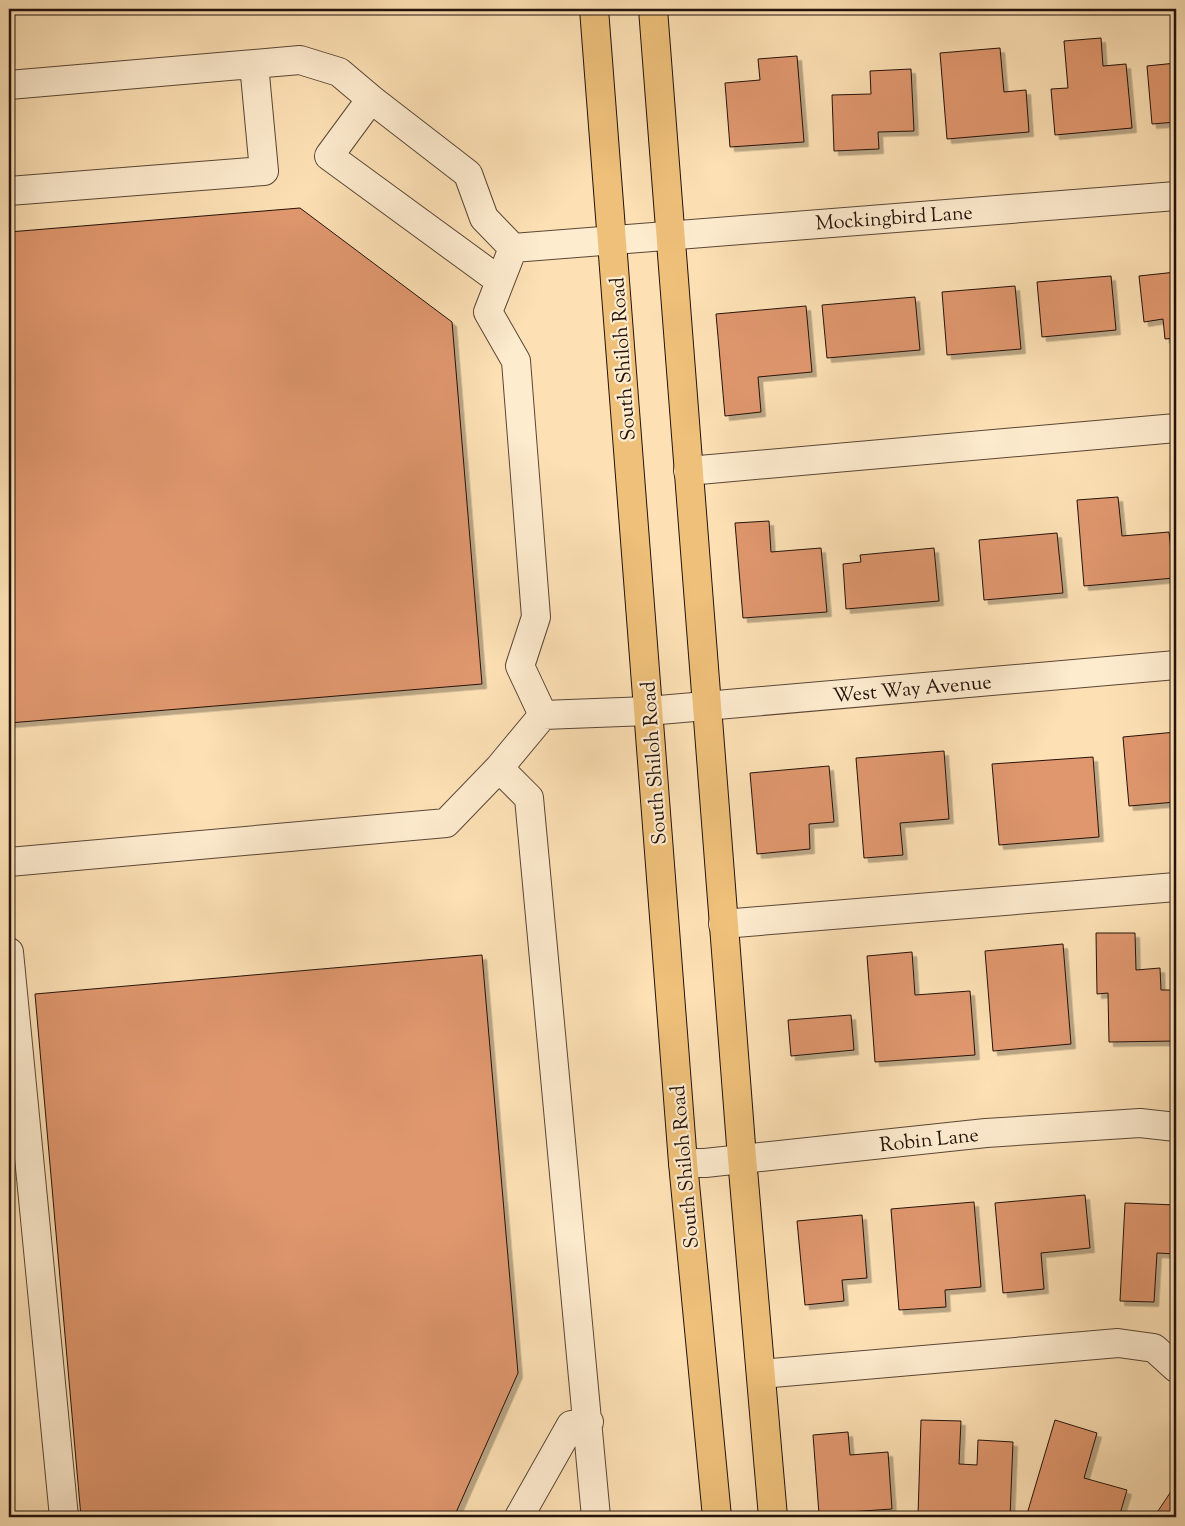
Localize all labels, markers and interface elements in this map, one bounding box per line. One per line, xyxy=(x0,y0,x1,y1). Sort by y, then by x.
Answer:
street label: Mockingbird Lane xyxy=(815,200,974,239)
street label: South Shiloh Road xyxy=(604,276,645,442)
street label: West Way Avenue xyxy=(831,669,993,712)
street label: South Shiloh Road xyxy=(635,680,676,846)
street label: South Shiloh Road xyxy=(665,1084,708,1250)
street label: Robin Lane xyxy=(878,1122,980,1161)

